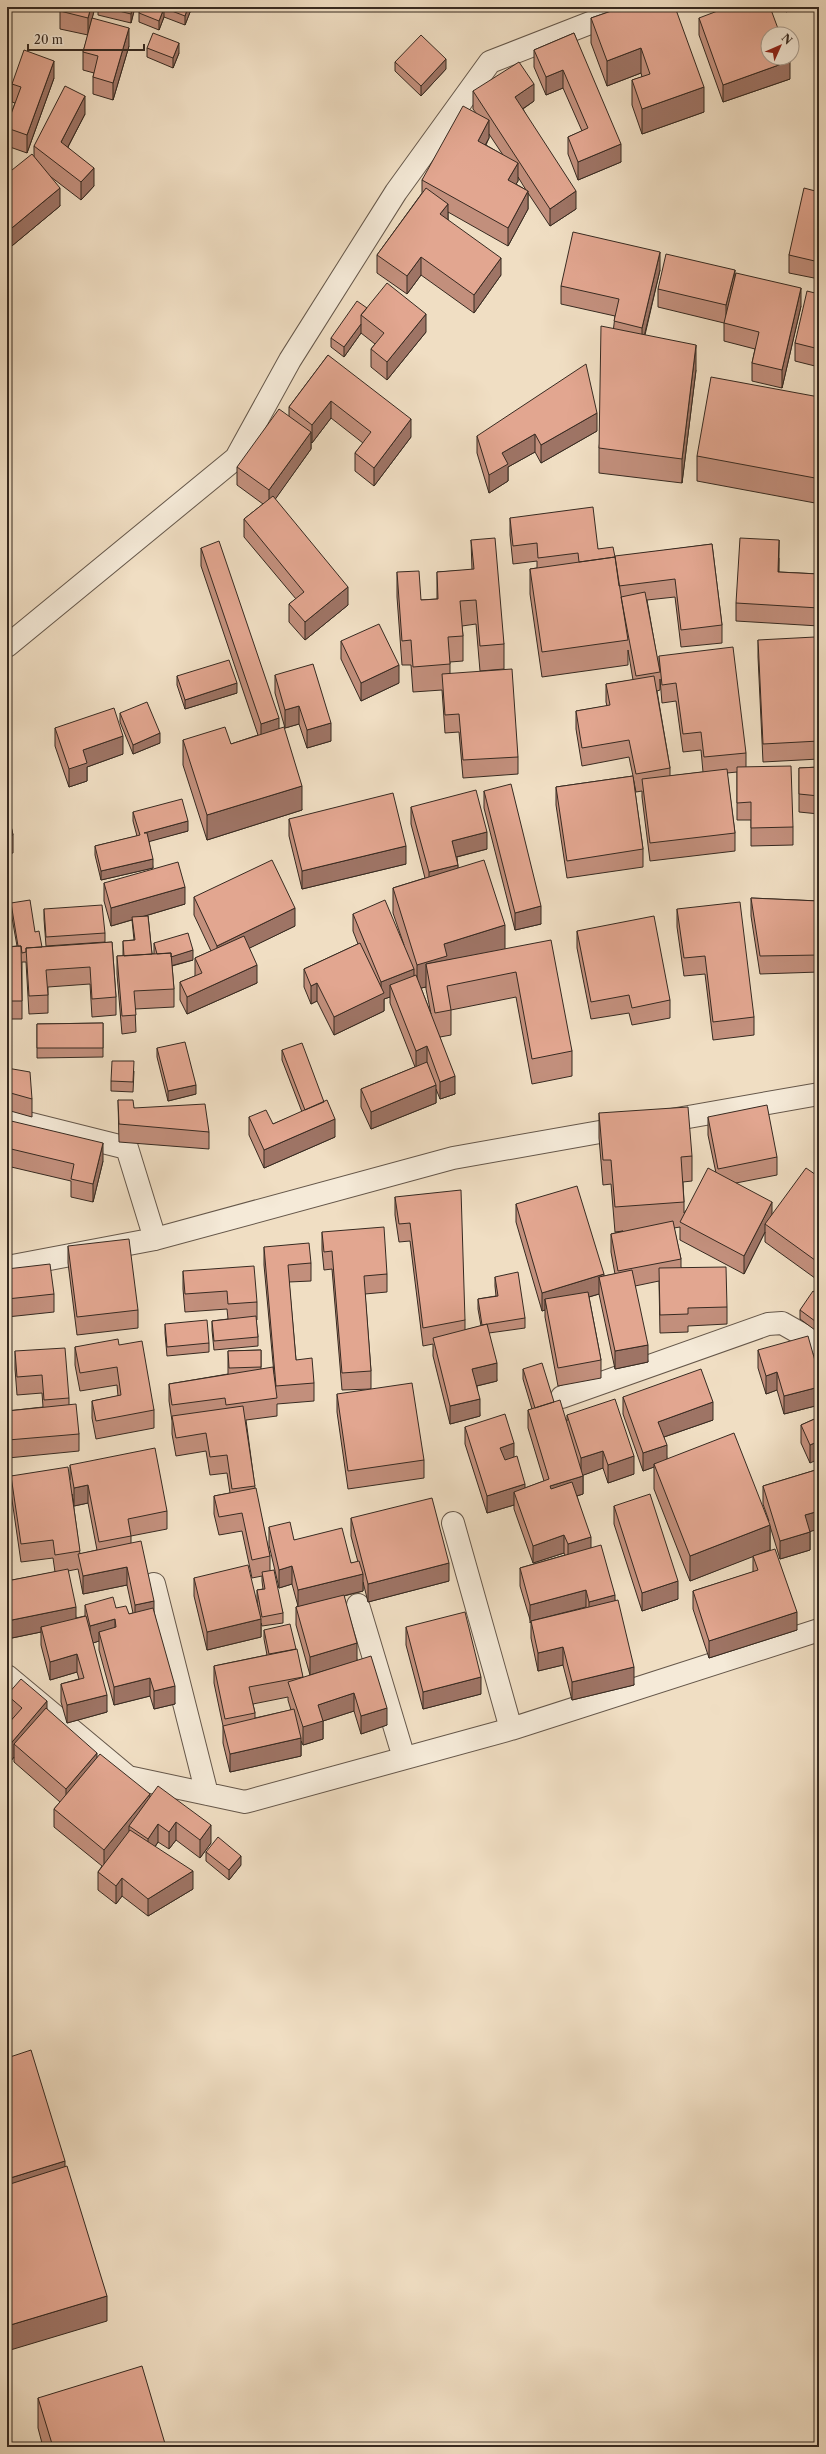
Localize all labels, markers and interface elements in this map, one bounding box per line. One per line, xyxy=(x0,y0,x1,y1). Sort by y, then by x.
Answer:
scale bar xyxy=(28,26,144,52)
north arrow xyxy=(760,26,800,66)
text: N xyxy=(779,31,796,48)
text: 20 m xyxy=(34,32,63,47)

